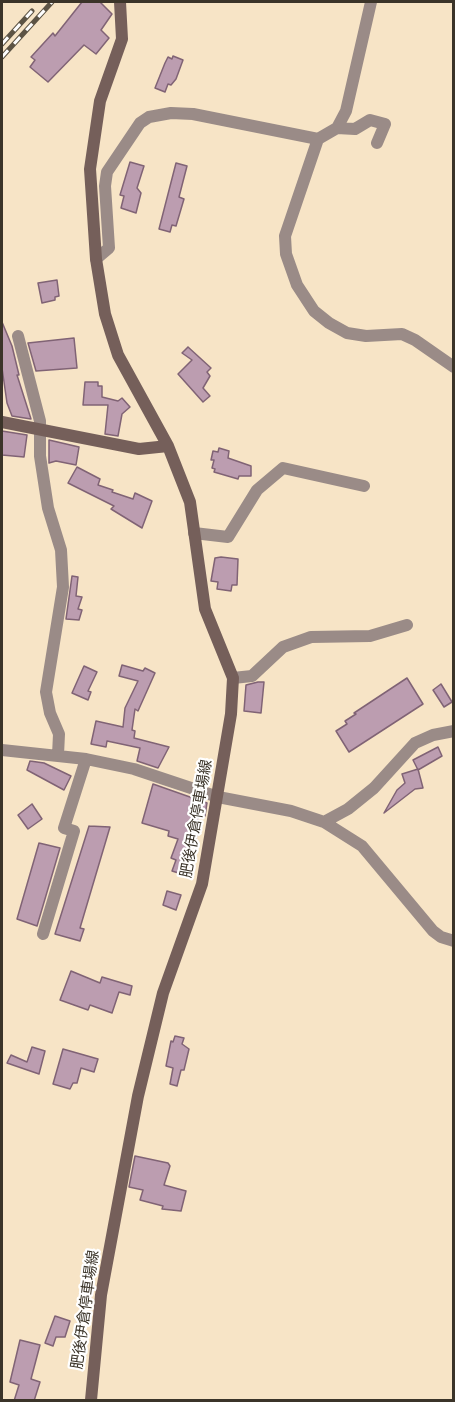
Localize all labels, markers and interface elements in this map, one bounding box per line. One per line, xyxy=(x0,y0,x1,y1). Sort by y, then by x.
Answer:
street label: 肥後伊倉停車場線 xyxy=(179,758,217,880)
street label: 肥後伊倉停車場線 xyxy=(70,1249,104,1371)

